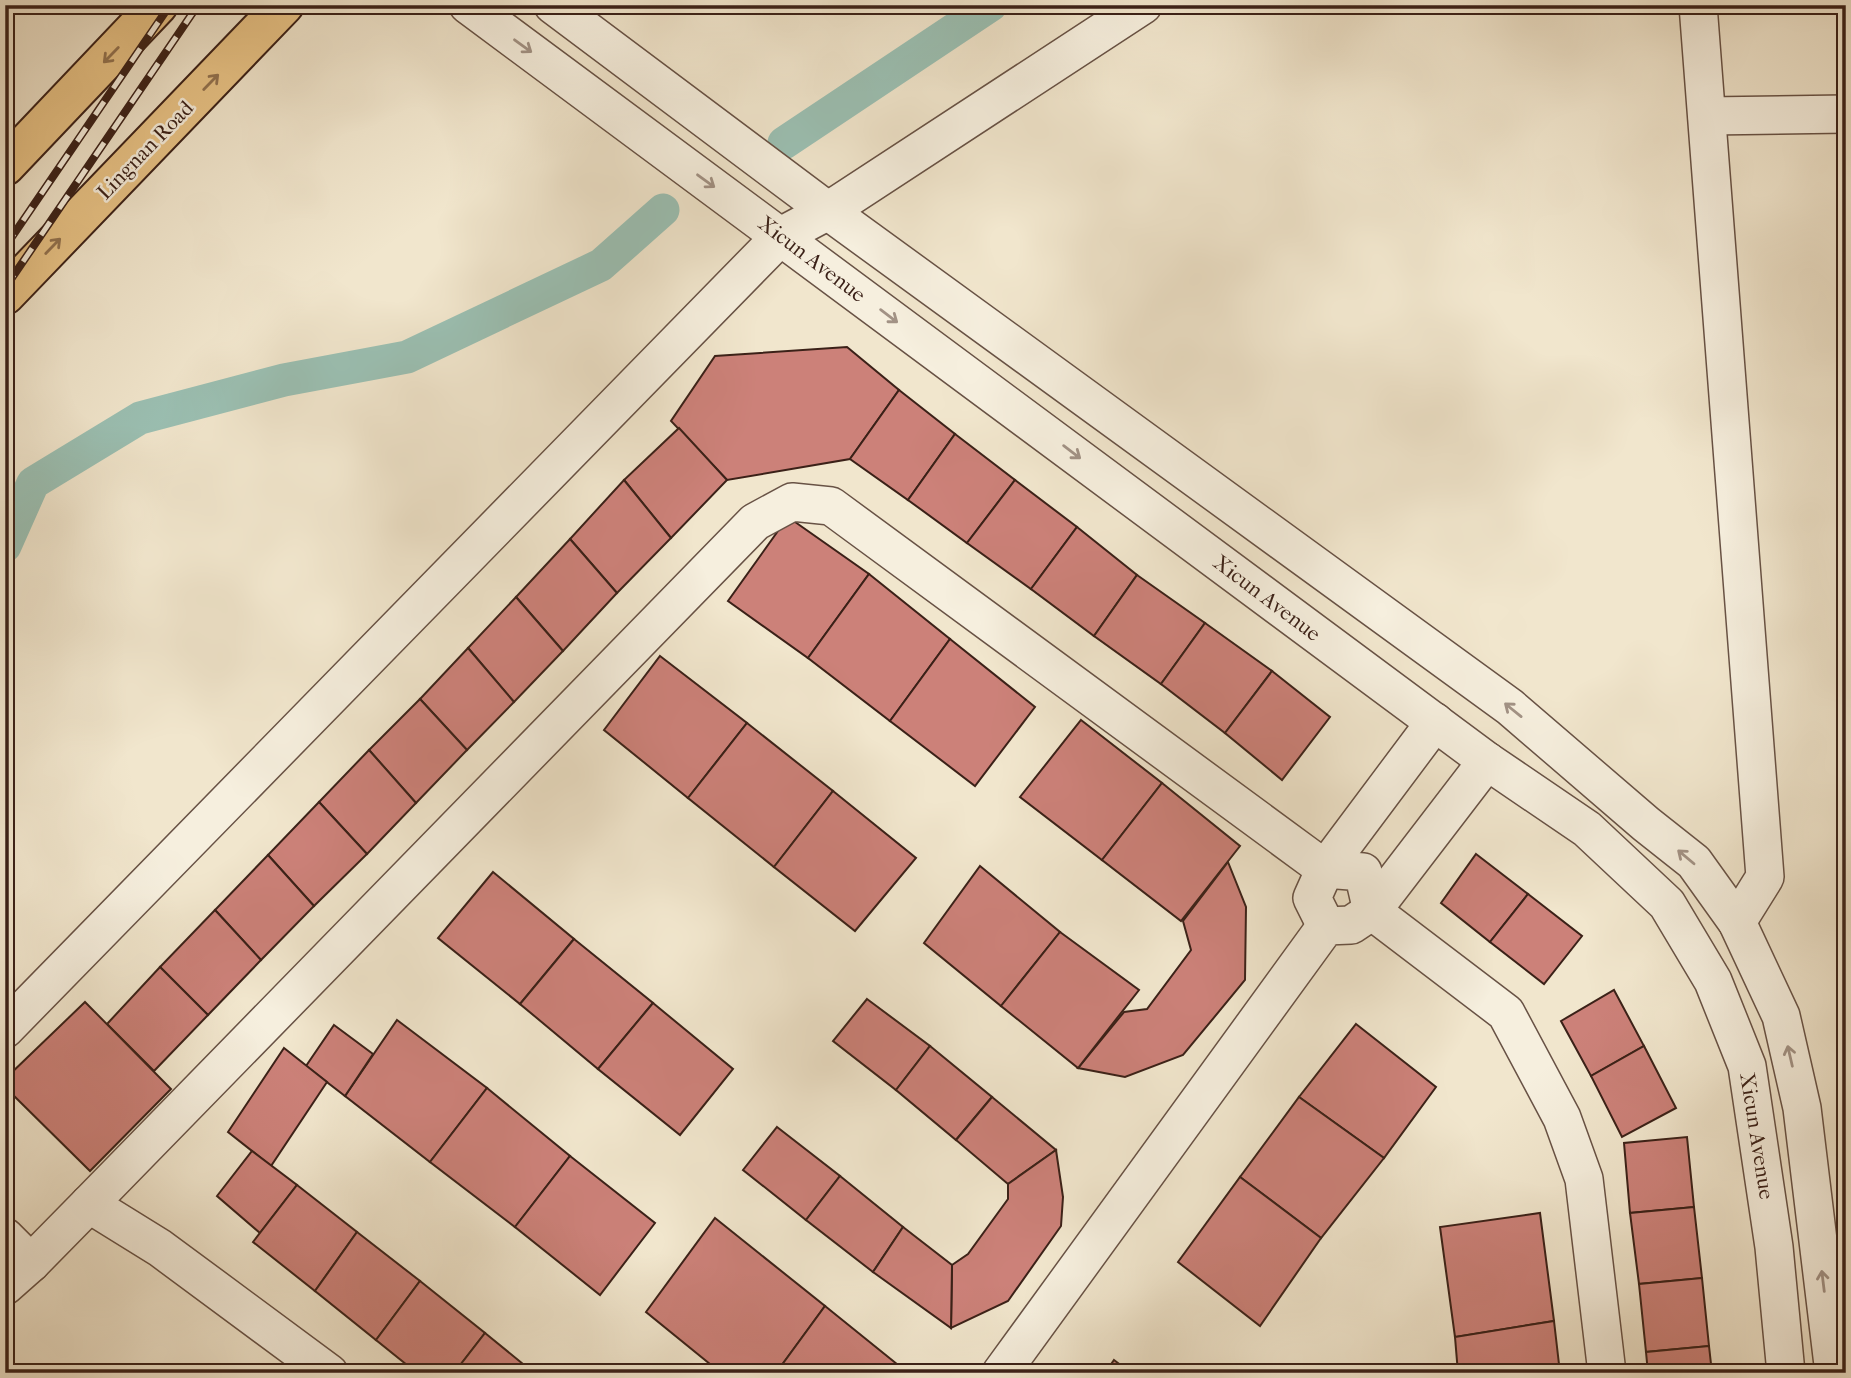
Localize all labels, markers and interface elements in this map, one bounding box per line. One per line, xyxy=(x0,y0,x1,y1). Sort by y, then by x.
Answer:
one-way arrow xyxy=(513,38,532,53)
one-way arrow xyxy=(103,46,119,64)
one-way arrow xyxy=(202,74,219,91)
street label: Lingnan Road xyxy=(92,95,198,204)
one-way arrow xyxy=(696,173,715,188)
street label: Xicun Avenue xyxy=(754,211,870,307)
one-way arrow xyxy=(44,237,61,254)
one-way arrow xyxy=(879,309,898,323)
one-way arrow xyxy=(1062,444,1081,459)
street label: Xicun Avenue xyxy=(1209,550,1325,646)
one-way arrow xyxy=(1504,702,1522,717)
one-way arrow xyxy=(1678,849,1696,865)
one-way arrow xyxy=(1783,1045,1796,1068)
street label: Xicun Avenue xyxy=(1735,1071,1779,1201)
one-way arrow xyxy=(1816,1270,1829,1292)

